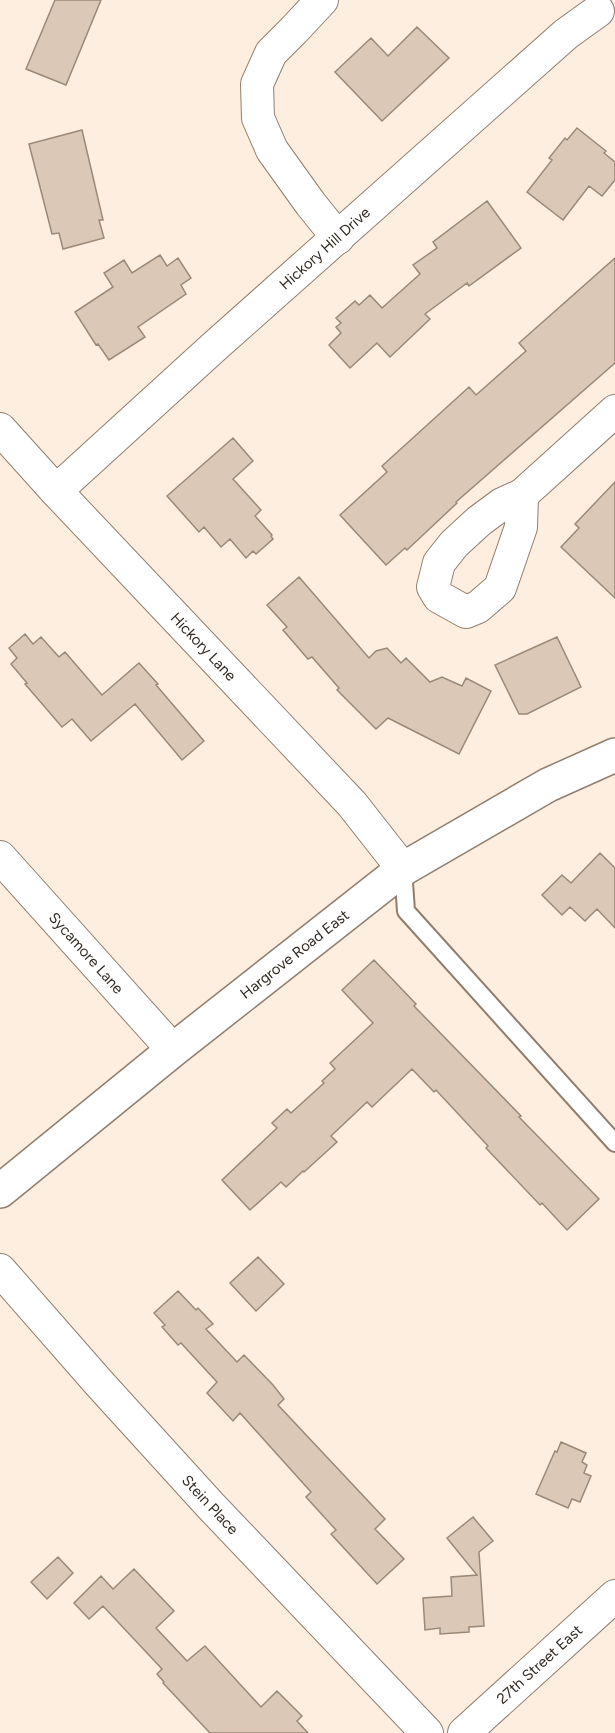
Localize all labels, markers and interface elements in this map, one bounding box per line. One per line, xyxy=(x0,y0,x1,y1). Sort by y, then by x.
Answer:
street label: Hickory Hill Drive xyxy=(276,203,374,293)
street label: Hickory Lane xyxy=(167,609,240,685)
street label: Hargrove Road East xyxy=(237,906,353,1003)
street label: Sycamore Lane xyxy=(45,909,127,998)
street label: Stein Place xyxy=(178,1471,242,1538)
street label: 27th Street East xyxy=(493,1621,586,1708)

